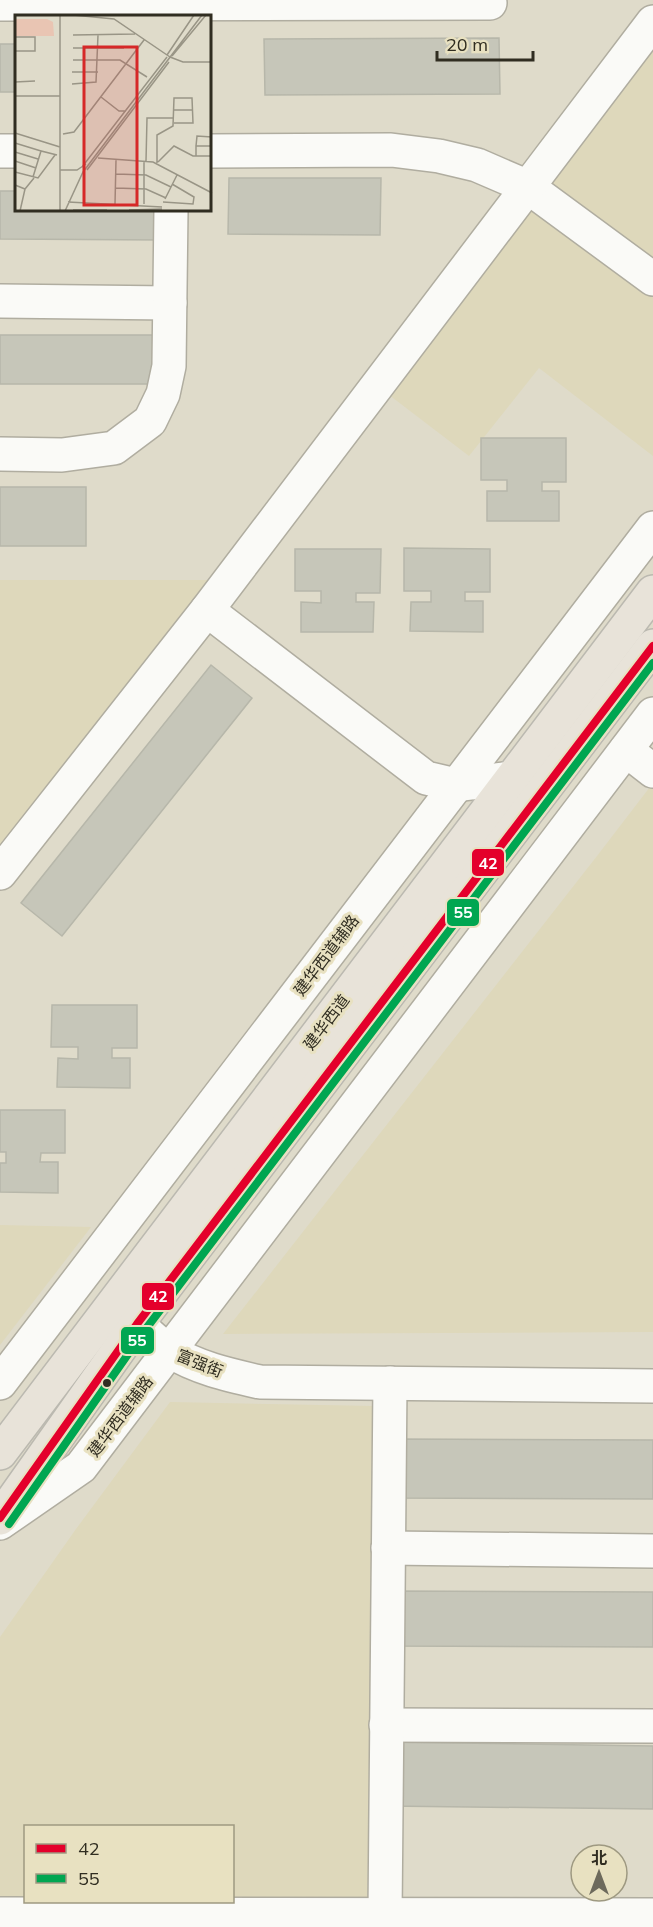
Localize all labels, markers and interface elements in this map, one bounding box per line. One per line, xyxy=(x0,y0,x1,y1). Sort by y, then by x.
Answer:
inset map xyxy=(15,15,212,212)
scale bar xyxy=(437,24,533,62)
text: 20 m xyxy=(446,33,488,56)
line badge: 42 xyxy=(471,848,505,877)
text: 42 xyxy=(478,853,498,873)
line badge: 55 xyxy=(446,898,480,927)
text: 55 xyxy=(453,902,473,922)
street label: 建华西道辅路 xyxy=(289,911,363,999)
street label: 建华西道 xyxy=(299,990,353,1054)
line badge: 42 xyxy=(141,1282,175,1311)
text: 42 xyxy=(148,1286,168,1306)
line badge: 55 xyxy=(120,1326,155,1355)
text: 55 xyxy=(127,1330,147,1350)
street label: 富强街 xyxy=(174,1345,226,1381)
street label: 建华西道辅路 xyxy=(83,1372,157,1460)
unlabelled marker xyxy=(101,1377,113,1389)
legend xyxy=(24,1825,234,1903)
text: 42 xyxy=(78,1837,100,1860)
north arrow xyxy=(569,1843,629,1903)
text: 北 xyxy=(591,1848,607,1868)
text: 55 xyxy=(78,1867,100,1890)

